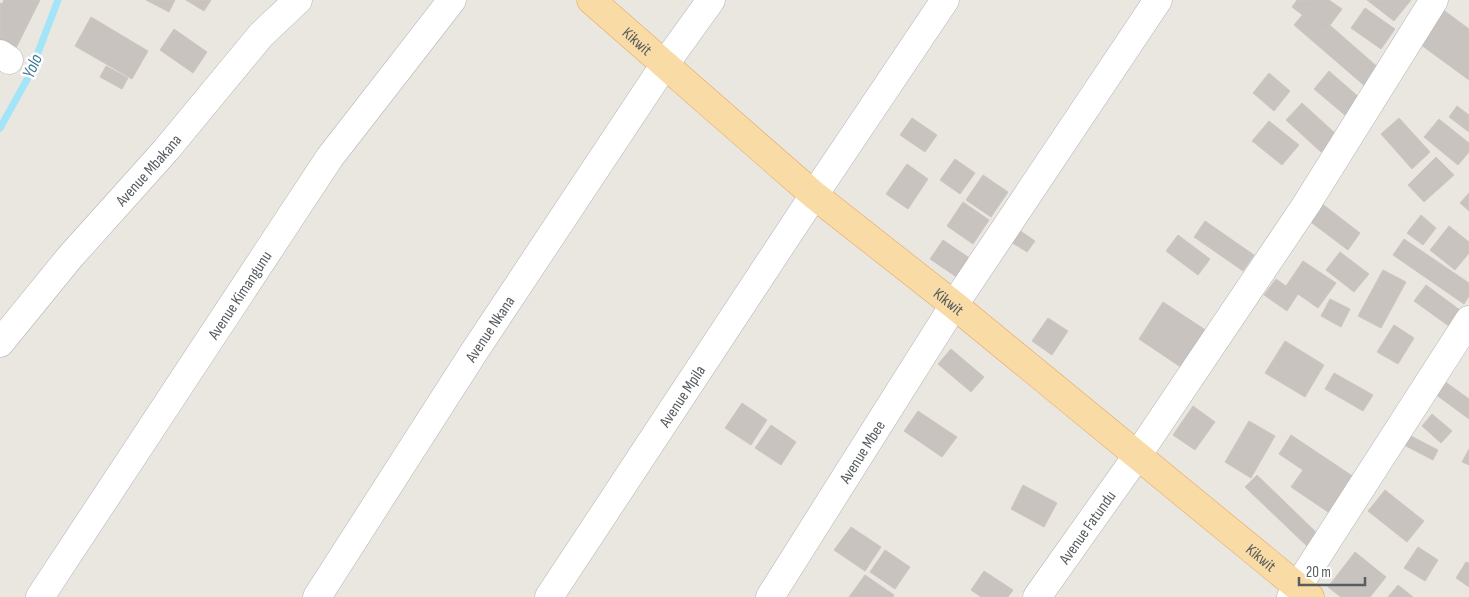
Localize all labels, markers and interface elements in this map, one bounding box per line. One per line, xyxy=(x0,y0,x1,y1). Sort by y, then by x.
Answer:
street label: Kikwit xyxy=(618,24,656,60)
water label: Yolo xyxy=(18,50,47,81)
street label: Avenue Mbakana xyxy=(112,131,186,211)
street label: Avenue Kimangunu xyxy=(204,248,276,344)
street label: Kikwit xyxy=(929,285,967,320)
street label: Avenue Nkana xyxy=(462,293,519,367)
street label: Avenue Mpila xyxy=(655,362,710,432)
street label: Avenue Mbee xyxy=(836,417,890,488)
street label: Avenue Fatundu xyxy=(1055,487,1120,569)
street label: Kikwit xyxy=(1242,540,1280,576)
scale bar xyxy=(1299,554,1365,586)
text: 20 m xyxy=(1306,563,1331,582)

